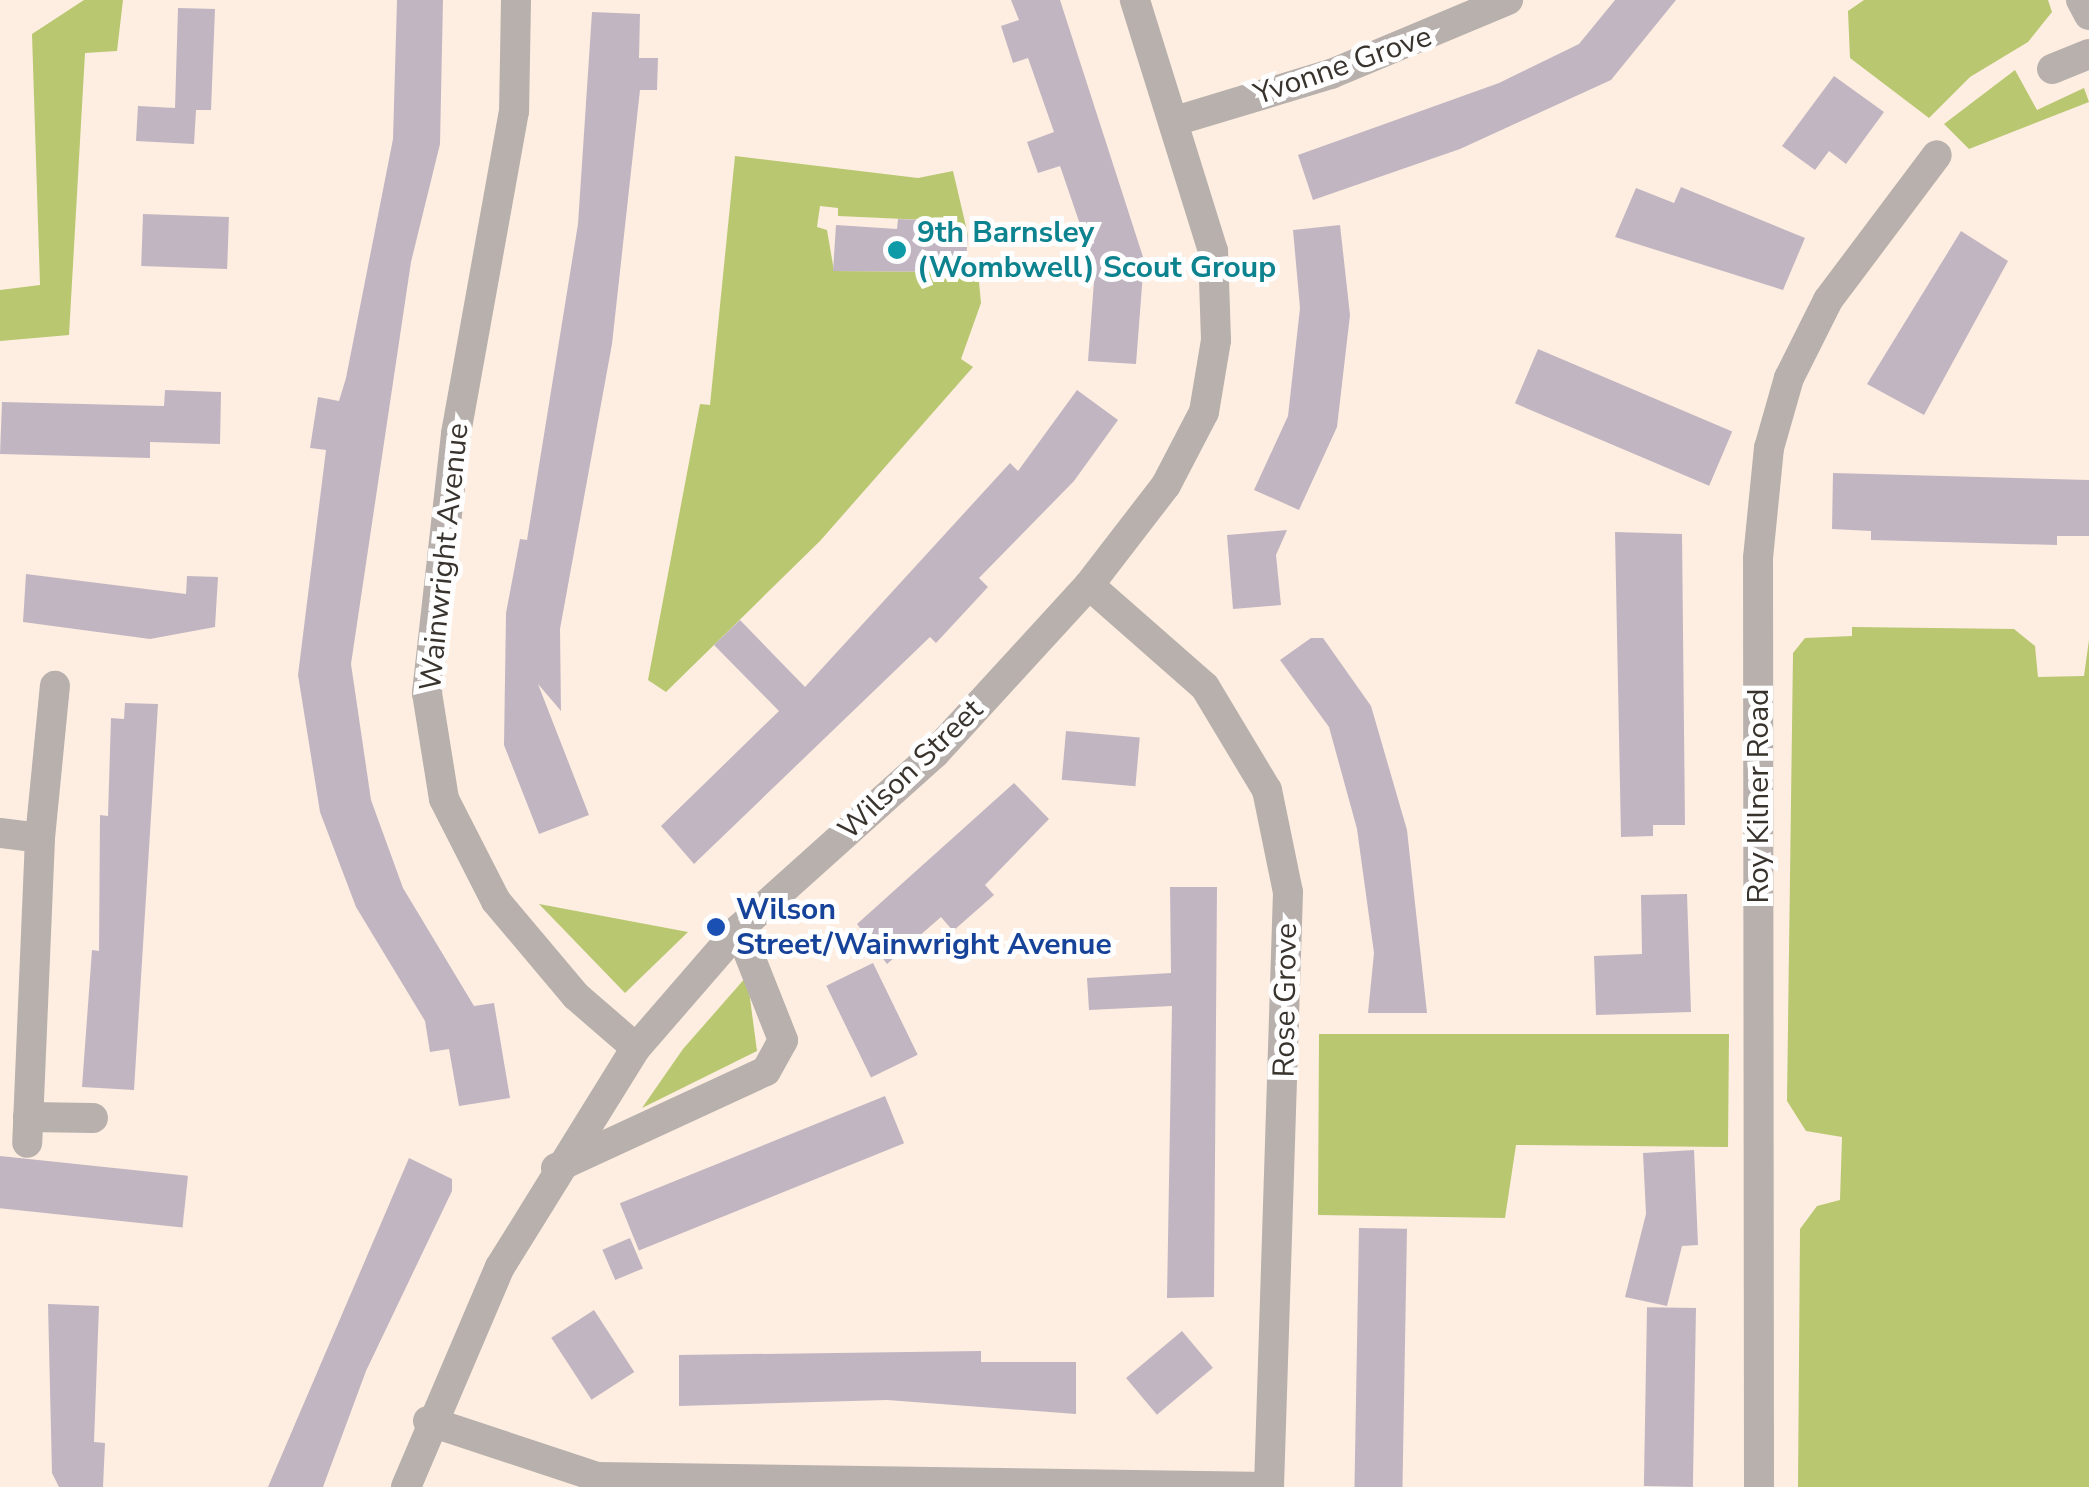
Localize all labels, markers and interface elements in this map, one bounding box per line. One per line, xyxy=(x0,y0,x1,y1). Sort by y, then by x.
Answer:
street label: Yvonne Grove xyxy=(1250,19,1436,113)
place label: 9th Barnsley (Wombwell) Scout Group xyxy=(917,215,1276,286)
marker: 9th Barnsley (Wombwell) Scout Group xyxy=(886,239,908,261)
street label: Wainwright Avenue xyxy=(413,421,477,693)
street label: Roy Kilner Road xyxy=(1741,688,1777,904)
street label: Wilson Street xyxy=(831,692,991,848)
place label: Wilson Street/Wainwright Avenue xyxy=(736,892,1112,962)
marker: Wilson Street/Wainwright Avenue xyxy=(705,916,727,938)
street label: Rose Grove xyxy=(1267,922,1305,1078)

